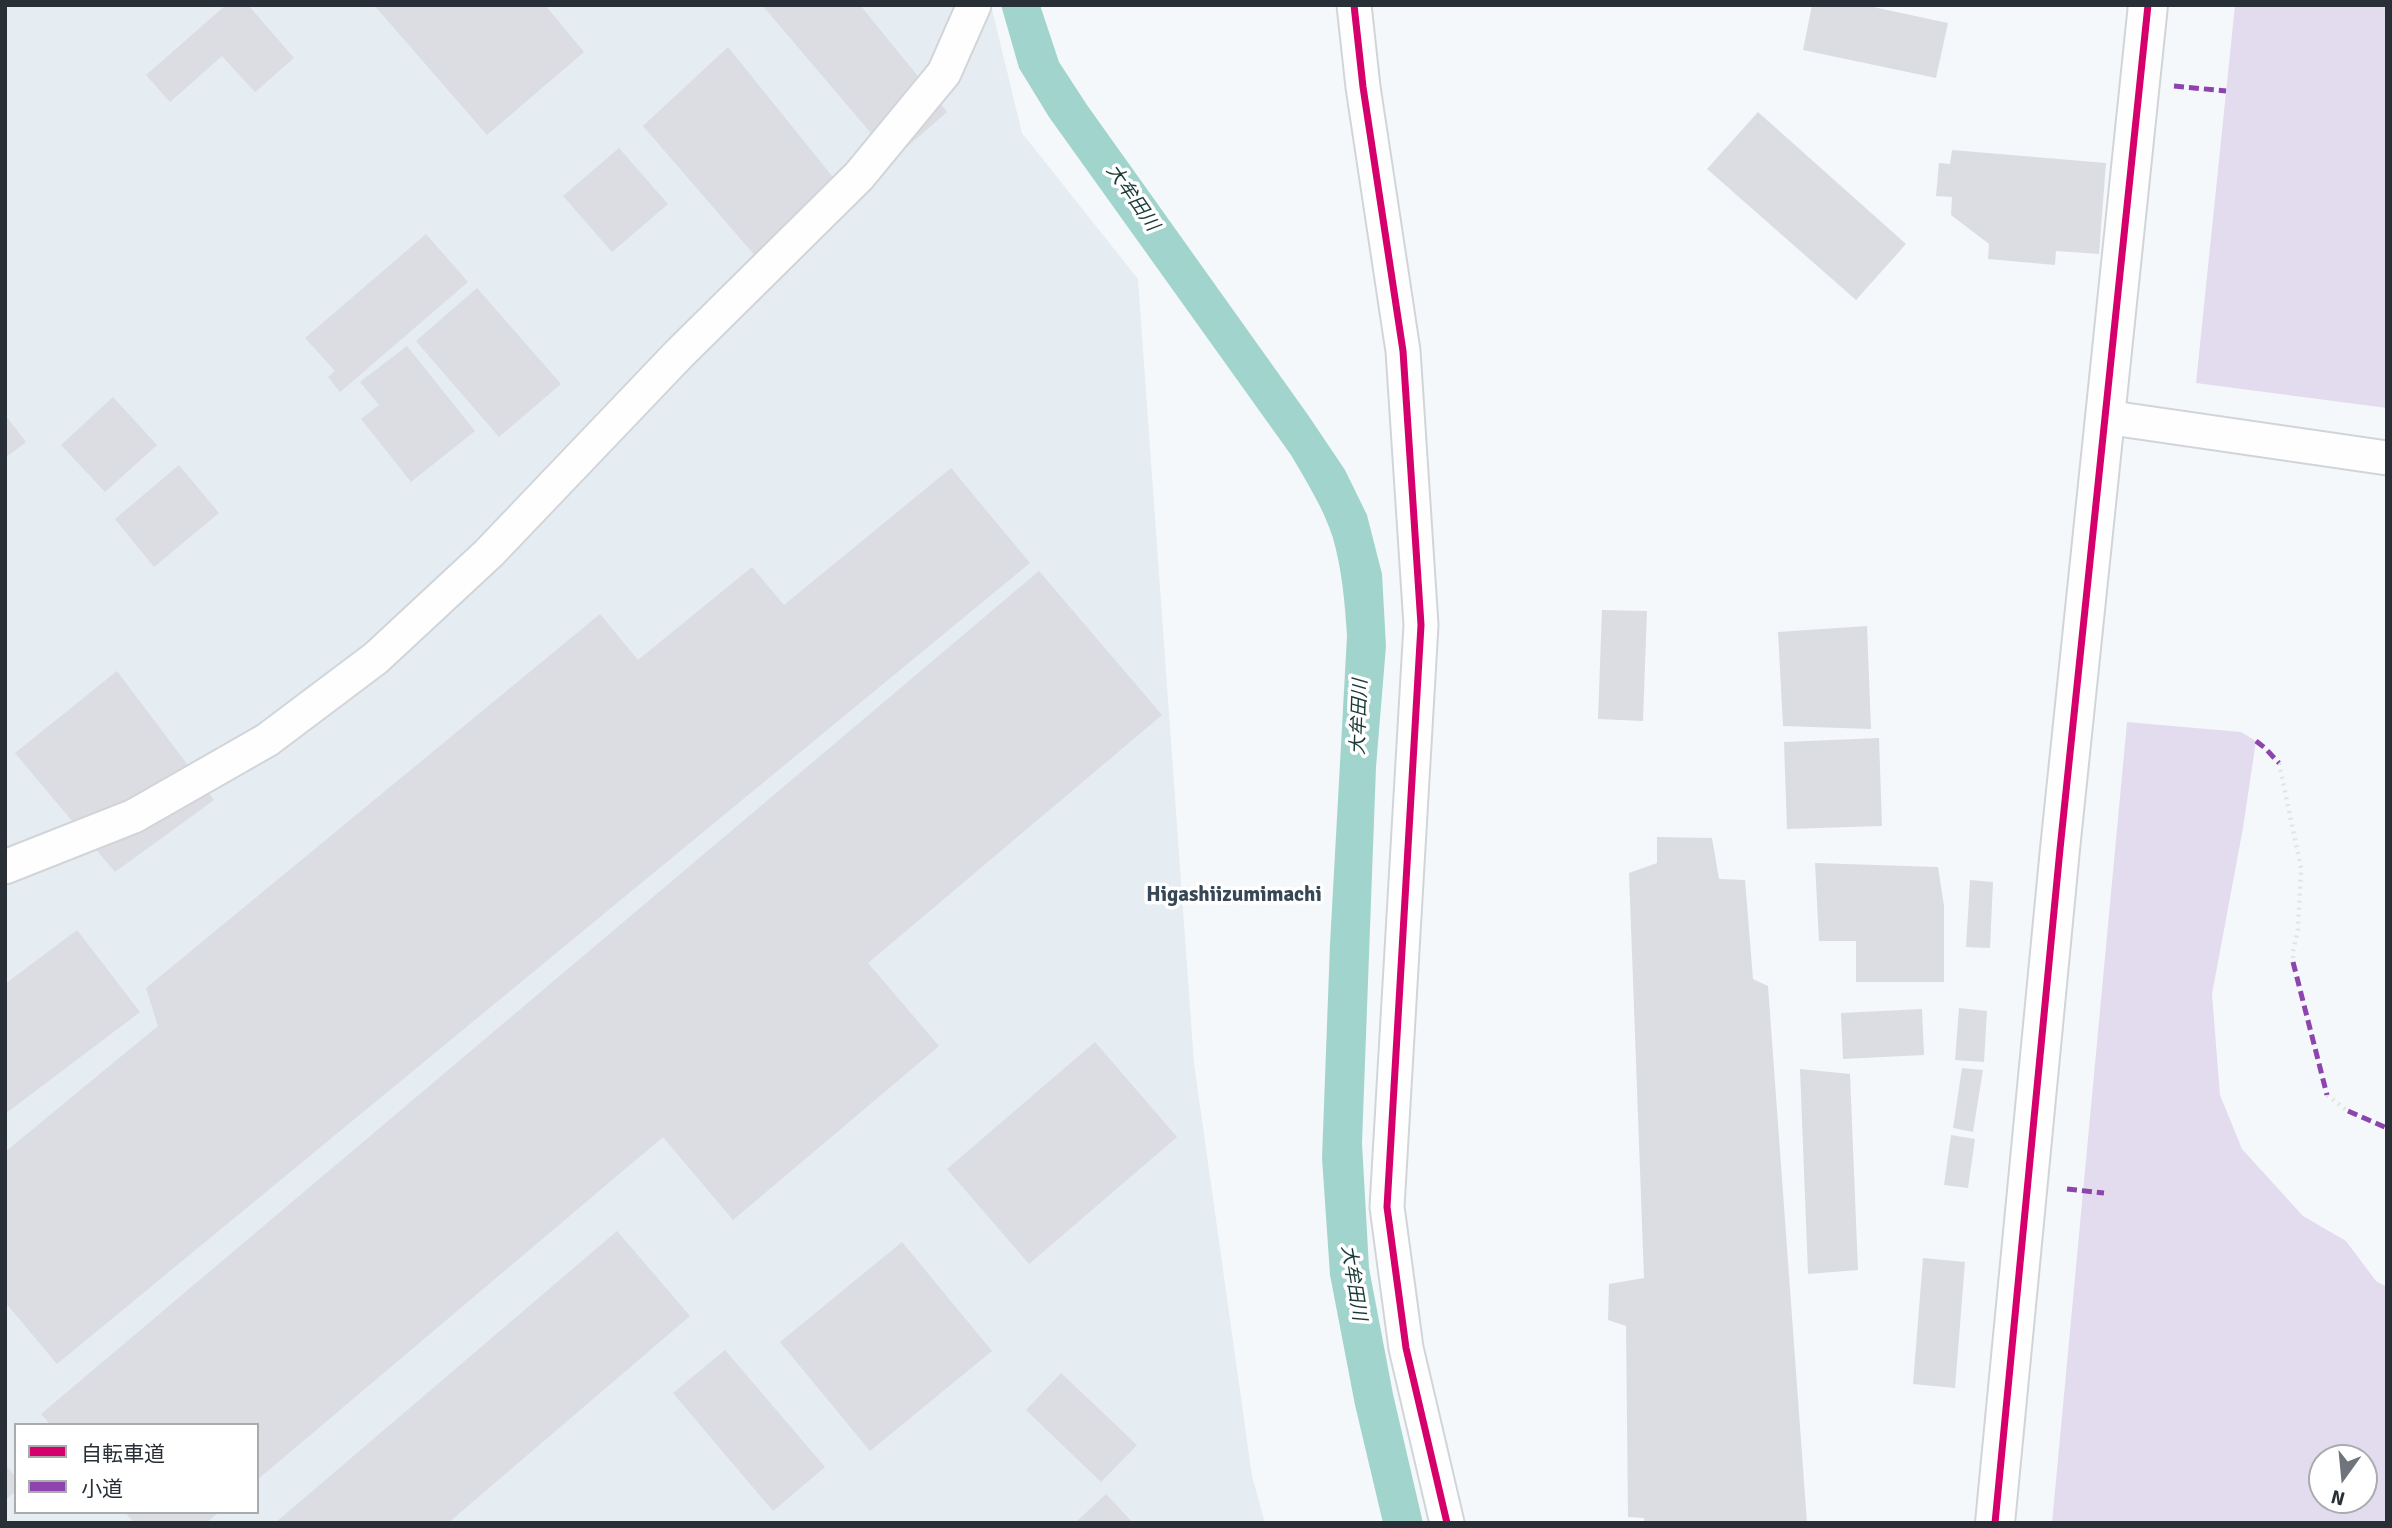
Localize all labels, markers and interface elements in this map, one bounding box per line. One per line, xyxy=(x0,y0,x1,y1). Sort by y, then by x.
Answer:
water label: 大牟田川 xyxy=(1101,160,1163,236)
water label: 大牟田川 xyxy=(1347,679,1373,755)
district label: Higashiizumimachi xyxy=(1146,882,1322,908)
water label: 大牟田川 xyxy=(1336,1244,1370,1322)
legend xyxy=(14,1423,259,1514)
text: 自転車道 xyxy=(81,1441,165,1467)
north arrow xyxy=(2308,1444,2378,1514)
text: 小道 xyxy=(81,1476,123,1502)
text: N xyxy=(2329,1484,2348,1511)

